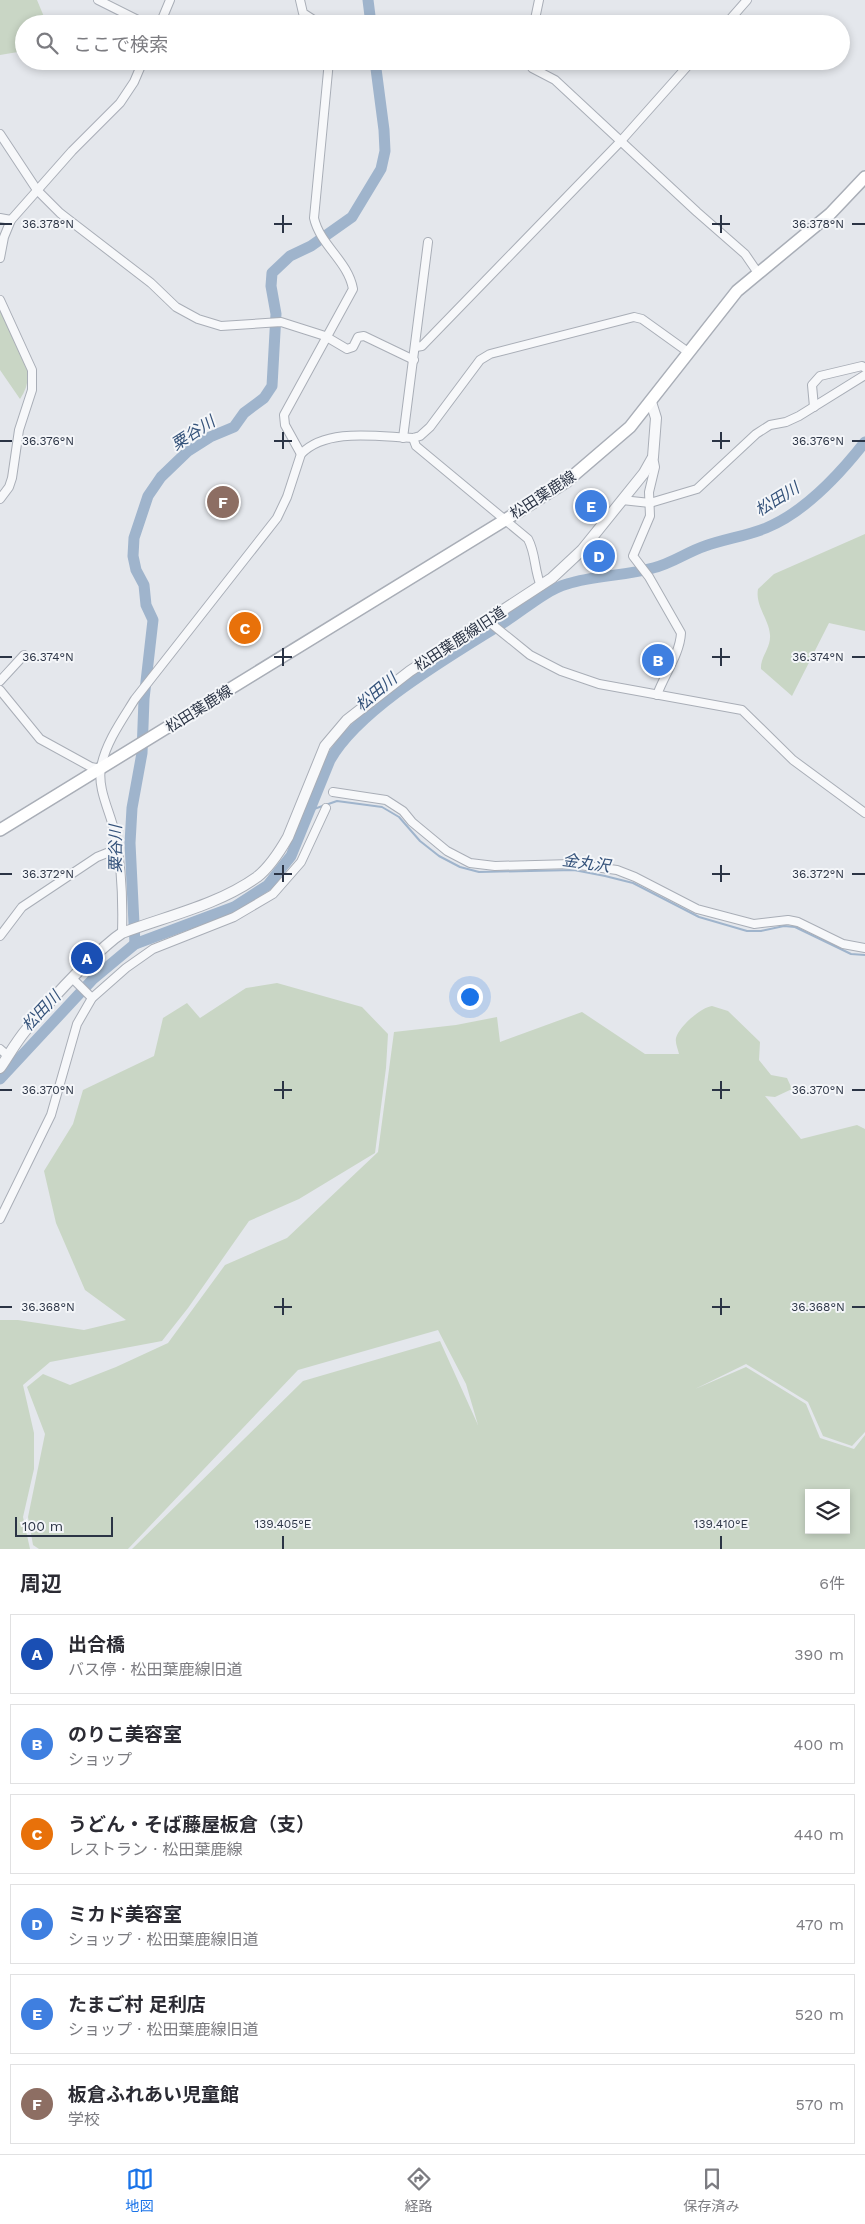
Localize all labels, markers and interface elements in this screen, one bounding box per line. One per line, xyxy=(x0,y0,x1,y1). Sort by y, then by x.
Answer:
search box xyxy=(15,15,850,70)
icon: search xyxy=(33,29,61,57)
text: ここで検索 xyxy=(73,33,168,56)
text: 36.378°N xyxy=(22,217,74,231)
text: 36.378°N xyxy=(792,217,844,231)
water label: 粟谷川 xyxy=(168,411,220,454)
text: 36.376°N xyxy=(22,434,74,448)
text: 36.376°N xyxy=(792,434,844,448)
street label: 松田葉鹿線 xyxy=(507,467,579,523)
water label: 松田川 xyxy=(752,477,804,520)
pin: F xyxy=(207,483,239,521)
pin: E xyxy=(575,487,607,525)
pin: D xyxy=(583,537,615,575)
street label: 松田葉鹿線旧道 xyxy=(411,603,509,675)
pin: C xyxy=(229,609,261,647)
pin: B xyxy=(642,641,674,679)
text: 36.374°N xyxy=(22,650,74,664)
text: 36.374°N xyxy=(792,650,844,664)
water label: 松田川 xyxy=(352,668,402,715)
street label: 松田葉鹿線 xyxy=(162,681,236,737)
water label: 粟谷川 xyxy=(106,823,125,873)
water label: 金丸沢 xyxy=(561,850,613,876)
text: 36.372°N xyxy=(22,867,74,881)
text: 36.372°N xyxy=(792,867,844,881)
pin: A xyxy=(71,939,103,977)
your location xyxy=(457,984,483,1010)
water label: 松田川 xyxy=(18,986,66,1035)
text: 36.370°N xyxy=(22,1083,74,1097)
text: 36.370°N xyxy=(792,1083,844,1097)
text: 36.368°N xyxy=(21,1300,75,1314)
text: 36.368°N xyxy=(791,1300,845,1314)
map controls xyxy=(805,1489,850,1534)
button: layers xyxy=(805,1489,850,1534)
scale bar xyxy=(15,1514,112,1537)
text: 139.405°E xyxy=(255,1517,312,1531)
text: 139.410°E xyxy=(694,1517,749,1531)
text: 100 m xyxy=(22,1518,63,1534)
text: 周辺 xyxy=(20,1571,62,1596)
text: 6件 xyxy=(819,1574,845,1593)
text: 出合橋 xyxy=(68,1633,125,1656)
text: A xyxy=(32,1645,42,1664)
text: 390 m xyxy=(794,1645,844,1664)
text: バス停 · 松田葉鹿線旧道 xyxy=(68,1660,243,1679)
text: のりこ美容室 xyxy=(68,1723,182,1746)
text: B xyxy=(32,1735,42,1754)
text: 400 m xyxy=(794,1735,844,1754)
text: ショップ xyxy=(68,1750,132,1769)
text: うどん・そば藤屋板倉（支） xyxy=(68,1813,315,1836)
text: C xyxy=(32,1825,42,1844)
text: 440 m xyxy=(794,1825,844,1844)
text: レストラン · 松田葉鹿線 xyxy=(68,1840,243,1859)
text: ミカド美容室 xyxy=(68,1903,182,1926)
text: D xyxy=(31,1915,43,1934)
text: 470 m xyxy=(796,1915,844,1934)
text: ショップ · 松田葉鹿線旧道 xyxy=(68,1930,259,1949)
text: たまご村 足利店 xyxy=(68,1993,206,2016)
text: E xyxy=(32,2005,42,2024)
text: 520 m xyxy=(795,2005,844,2024)
text: ショップ · 松田葉鹿線旧道 xyxy=(68,2020,259,2039)
text: 板倉ふれあい児童館 xyxy=(68,2083,239,2106)
text: F xyxy=(32,2095,42,2114)
text: 570 m xyxy=(795,2095,844,2114)
text: 学校 xyxy=(68,2110,100,2129)
tab: 地図 xyxy=(126,2165,154,2215)
tab: 経路 xyxy=(405,2165,433,2215)
tab: 保存済み xyxy=(684,2165,740,2215)

